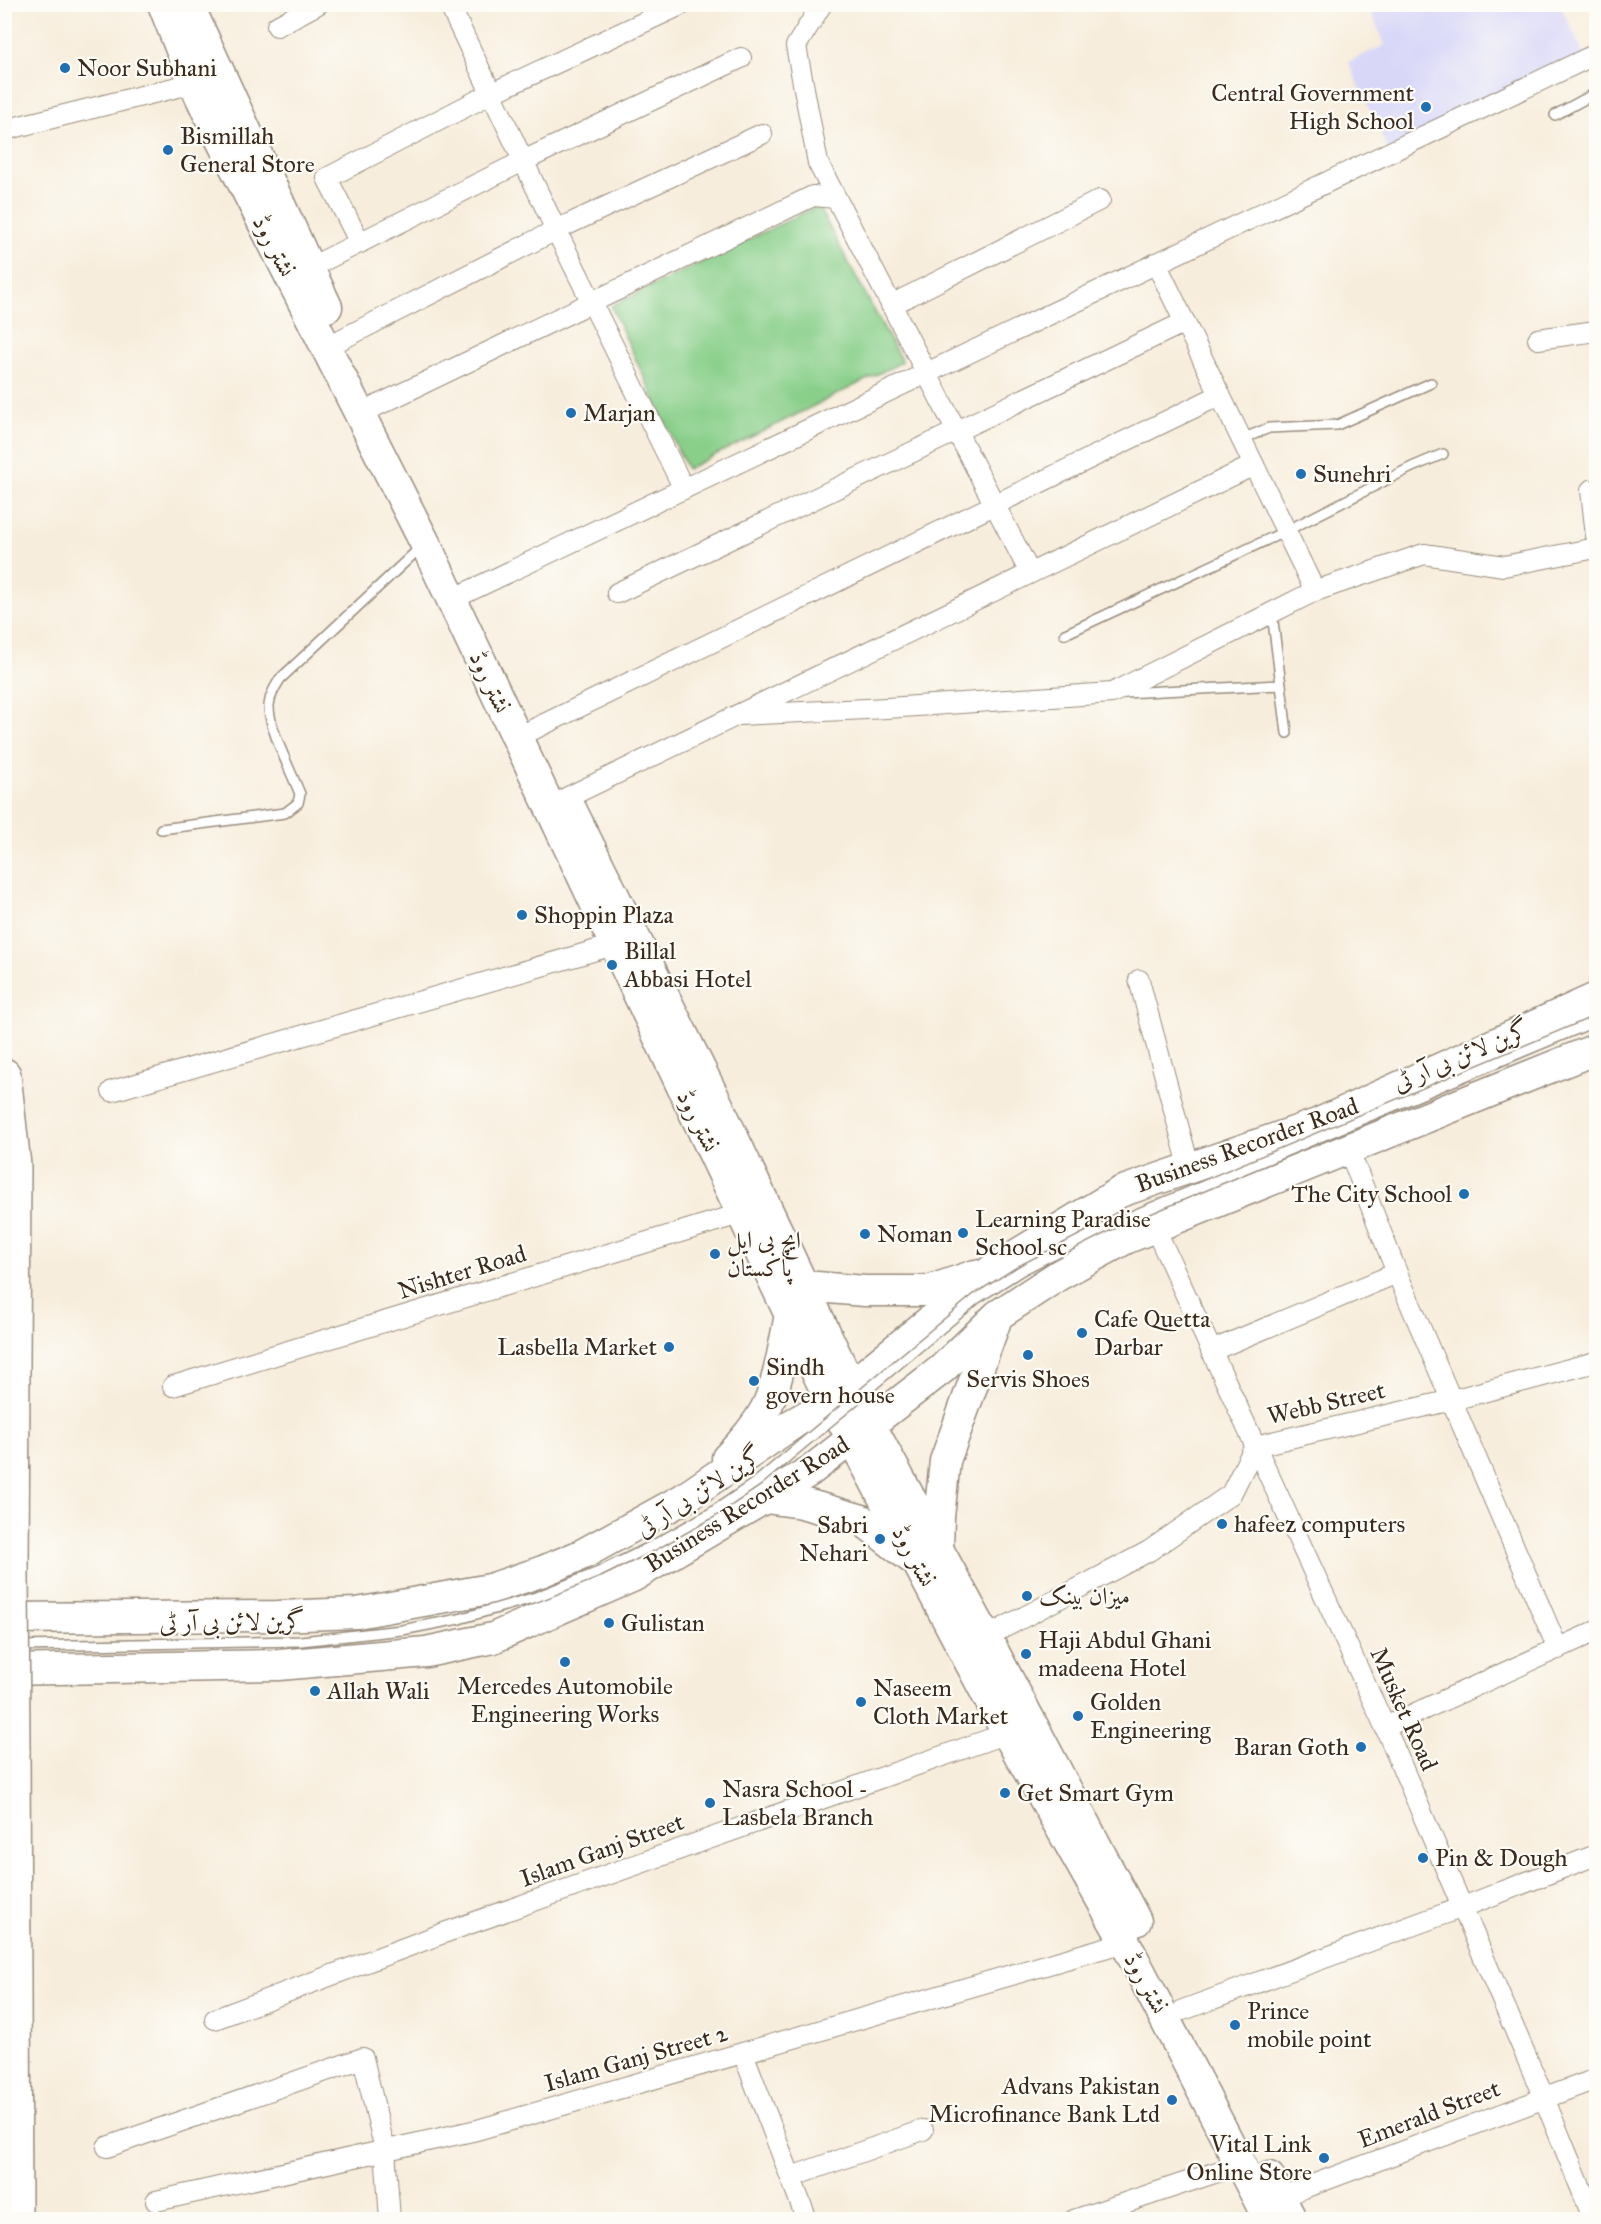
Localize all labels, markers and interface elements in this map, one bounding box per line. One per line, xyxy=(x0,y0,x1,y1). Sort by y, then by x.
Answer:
place label: Noor Subhani xyxy=(77,53,217,83)
marker: Noor Subhani xyxy=(58,61,72,75)
place label: Central Government High School xyxy=(1211,78,1415,136)
marker: Central Government High School xyxy=(1419,100,1433,114)
place label: Bismillah General Store xyxy=(180,121,315,179)
marker: Bismillah General Store xyxy=(161,143,175,157)
street label: نشتر روڈ xyxy=(246,210,302,282)
place label: Marjan xyxy=(583,398,656,428)
marker: Marjan xyxy=(564,406,578,420)
place label: Sunehri xyxy=(1313,459,1392,489)
marker: Sunehri xyxy=(1294,467,1308,481)
street label: نشتر روڈ xyxy=(463,646,517,718)
place label: Shoppin Plaza xyxy=(534,900,675,930)
marker: Shoppin Plaza xyxy=(515,908,529,922)
place label: Billal Abbasi Hotel xyxy=(623,936,752,994)
marker: Billal Abbasi Hotel xyxy=(605,958,619,972)
street label: گرین لائن بی آر ٹی xyxy=(1388,1013,1535,1100)
street label: نشتر روڈ xyxy=(670,1085,726,1157)
street label: Business Recorder Road xyxy=(1131,1091,1363,1199)
place label: The City School xyxy=(1291,1179,1453,1209)
marker: The City School xyxy=(1457,1187,1471,1201)
place label: Learning Paradise School sc xyxy=(975,1204,1151,1262)
place label: Noman xyxy=(877,1219,952,1249)
place label: ایچ بی ایل پاکستان xyxy=(727,1225,801,1285)
marker: Learning Paradise School sc xyxy=(956,1226,970,1240)
marker: Noman xyxy=(858,1227,872,1241)
street label: Nishter Road xyxy=(394,1238,530,1306)
marker: ایچ بی ایل پاکستان xyxy=(708,1247,722,1261)
place label: Cafe Quetta Darbar xyxy=(1094,1304,1211,1362)
marker: Cafe Quetta Darbar xyxy=(1075,1326,1089,1340)
place label: Lasbella Market xyxy=(497,1332,657,1362)
marker: Lasbella Market xyxy=(662,1340,676,1354)
marker: Servis Shoes xyxy=(1021,1348,1035,1362)
place label: Sindh govern house xyxy=(766,1352,895,1410)
place label: Servis Shoes xyxy=(966,1364,1090,1394)
marker: Sindh govern house xyxy=(747,1374,761,1388)
street label: Webb Street xyxy=(1264,1375,1388,1431)
street label: Business Recorder Road xyxy=(639,1429,855,1579)
street label: گرین لائن بی آر ٹی xyxy=(629,1439,769,1546)
place label: hafeez computers xyxy=(1234,1509,1405,1539)
place label: Sabri Nehari xyxy=(799,1510,868,1568)
marker: hafeez computers xyxy=(1215,1517,1229,1531)
street label: نشتر روڈ xyxy=(885,1520,943,1592)
marker: Sabri Nehari xyxy=(873,1532,887,1546)
place label: میزان بینک xyxy=(1039,1581,1130,1611)
marker: میزان بینک xyxy=(1020,1589,1034,1603)
street label: گرین لائن بی آر ٹی xyxy=(159,1605,305,1640)
place label: Gulistan xyxy=(621,1608,705,1638)
marker: Gulistan xyxy=(602,1616,616,1630)
place label: Haji Abdul Ghani madeena Hotel xyxy=(1038,1625,1212,1683)
street label: Musket Road xyxy=(1364,1643,1444,1775)
marker: Haji Abdul Ghani madeena Hotel xyxy=(1019,1647,1033,1661)
marker: Mercedes Automobile Engineering Works xyxy=(558,1655,572,1669)
place label: Mercedes Automobile Engineering Works xyxy=(457,1671,673,1729)
place label: Naseem Cloth Market xyxy=(873,1673,1009,1731)
place label: Allah Wali xyxy=(326,1676,430,1706)
marker: Allah Wali xyxy=(308,1684,322,1698)
place label: Golden Engineering xyxy=(1090,1687,1212,1745)
marker: Naseem Cloth Market xyxy=(854,1695,868,1709)
marker: Golden Engineering xyxy=(1071,1709,1085,1723)
place label: Baran Goth xyxy=(1234,1732,1349,1762)
marker: Baran Goth xyxy=(1354,1740,1368,1754)
place label: Nasra School - Lasbela Branch xyxy=(722,1774,873,1832)
place label: Get Smart Gym xyxy=(1017,1778,1174,1808)
marker: Get Smart Gym xyxy=(998,1786,1012,1800)
marker: Nasra School - Lasbela Branch xyxy=(703,1796,717,1810)
street label: Islam Ganj Street xyxy=(516,1806,688,1894)
place label: Pin & Dough xyxy=(1435,1843,1568,1873)
marker: Pin & Dough xyxy=(1416,1851,1430,1865)
street label: نشتر روڈ xyxy=(1117,1947,1175,2019)
place label: Prince mobile point xyxy=(1247,1996,1372,2054)
street label: Islam Ganj Street 2 xyxy=(541,2017,731,2098)
marker: Prince mobile point xyxy=(1228,2018,1242,2032)
place label: Advans Pakistan Microfinance Bank Ltd xyxy=(929,2071,1160,2129)
street label: Emerald Street xyxy=(1354,2073,1505,2155)
marker: Advans Pakistan Microfinance Bank Ltd xyxy=(1165,2093,1179,2107)
place label: Vital Link Online Store xyxy=(1186,2129,1313,2187)
marker: Vital Link Online Store xyxy=(1317,2151,1331,2165)

